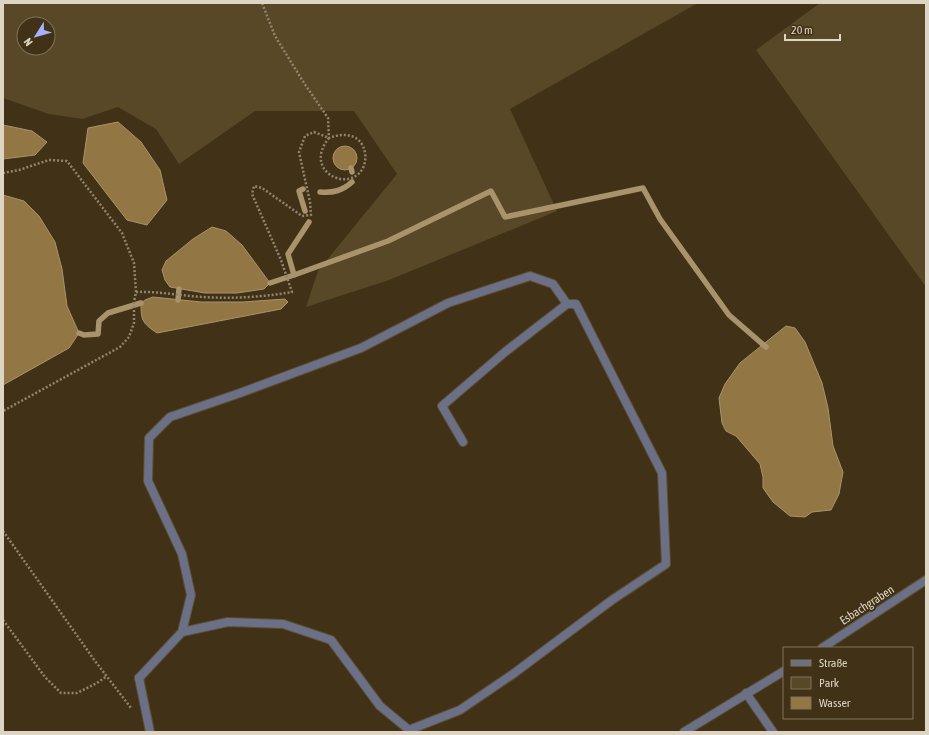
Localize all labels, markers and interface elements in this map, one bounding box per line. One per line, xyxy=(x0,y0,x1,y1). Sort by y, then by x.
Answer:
north arrow xyxy=(16,16,56,56)
scale bar xyxy=(785,16,840,42)
text: 20 m xyxy=(791,23,813,37)
text: N xyxy=(21,36,35,48)
street label: Esbachgraben xyxy=(837,582,897,628)
legend xyxy=(783,647,913,719)
text: Straße xyxy=(819,656,847,670)
text: Park xyxy=(819,676,840,690)
text: Wasser xyxy=(819,696,851,710)

